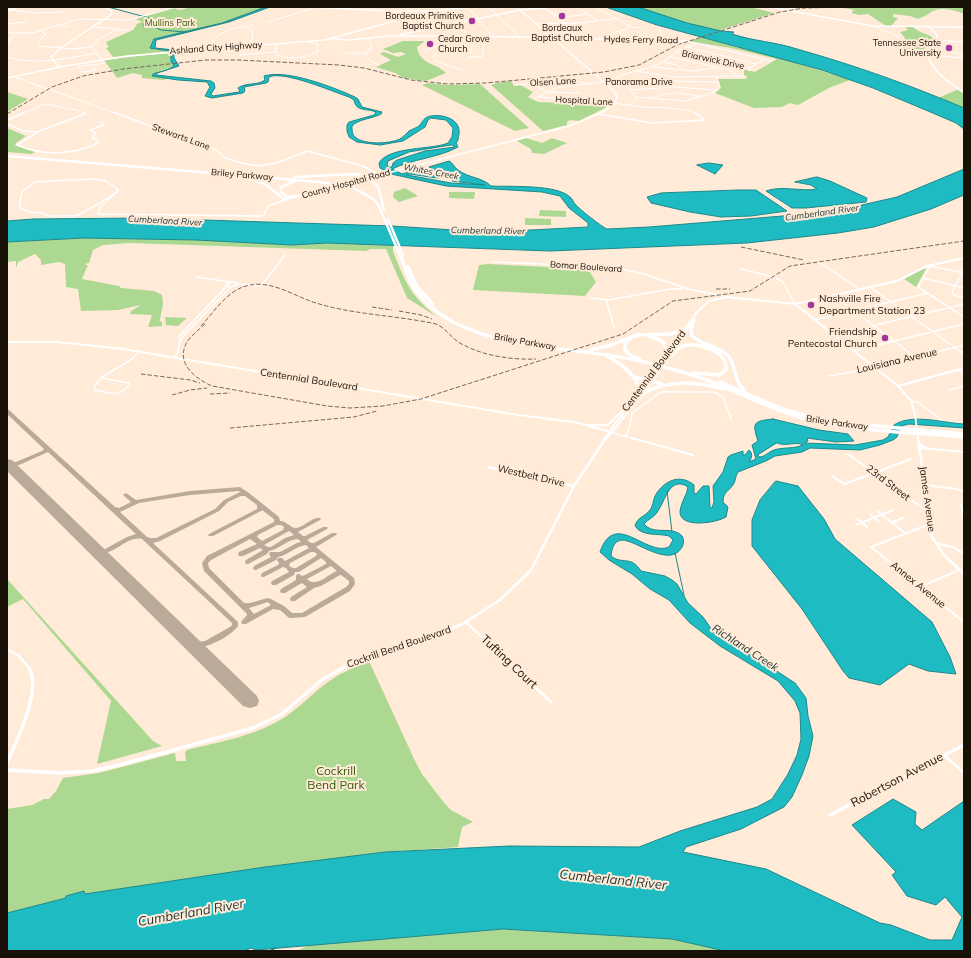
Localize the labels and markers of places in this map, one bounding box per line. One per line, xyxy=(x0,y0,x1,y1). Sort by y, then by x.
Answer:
place label: Bordeaux Primitive Baptist Church xyxy=(385,11,464,32)
marker: Bordeaux Baptist Church xyxy=(557,11,567,21)
marker: Bordeaux Primitive Baptist Church xyxy=(467,16,477,26)
place label: Bordeaux Baptist Church xyxy=(531,23,593,44)
place label: Cedar Grove Church xyxy=(438,34,490,55)
place label: Tennessee State University xyxy=(873,38,941,59)
marker: Cedar Grove Church xyxy=(425,39,435,49)
marker: Tennessee State University xyxy=(944,43,954,53)
place label: Nashville Fire Department Station 23 xyxy=(819,293,925,316)
marker: Nashville Fire Department Station 23 xyxy=(806,300,816,310)
place label: Friendship Pentecostal Church xyxy=(788,326,877,350)
marker: Friendship Pentecostal Church xyxy=(880,333,890,343)

